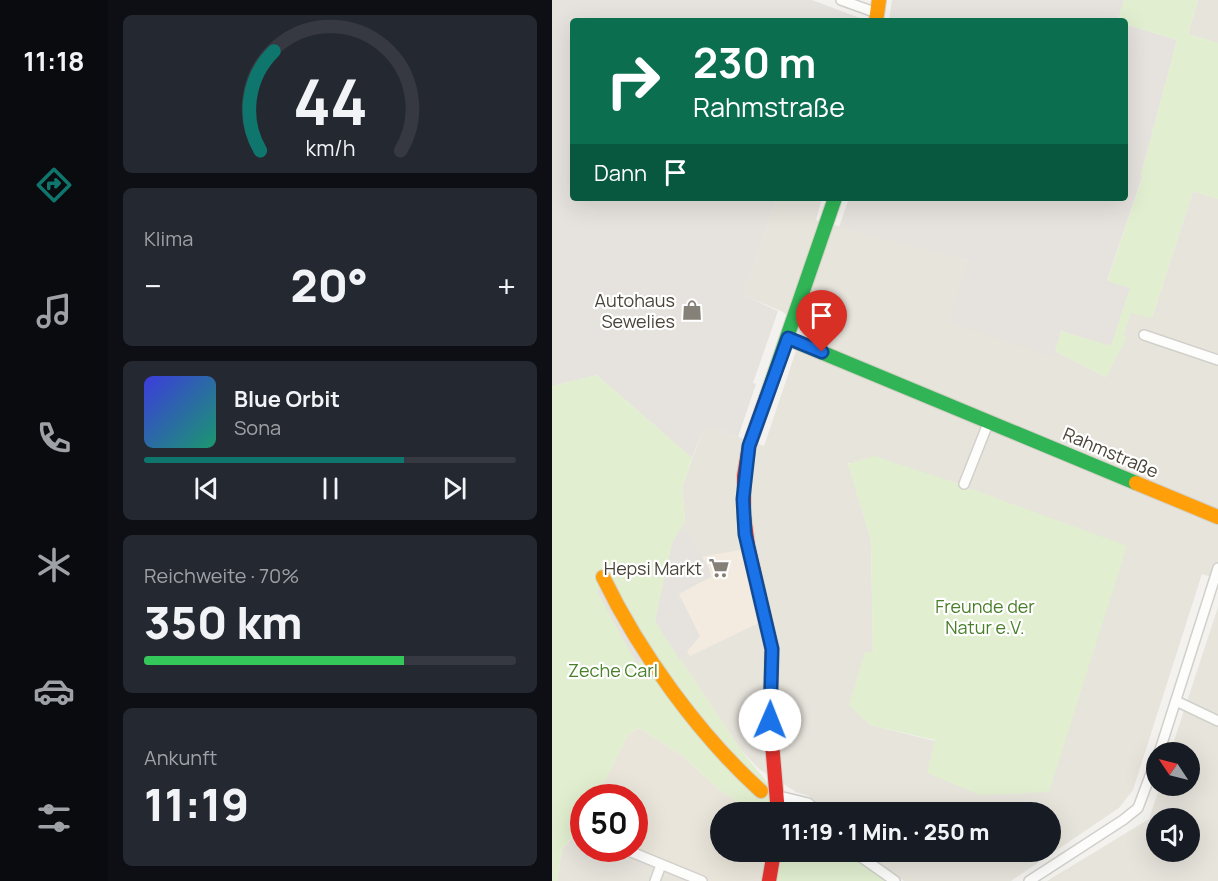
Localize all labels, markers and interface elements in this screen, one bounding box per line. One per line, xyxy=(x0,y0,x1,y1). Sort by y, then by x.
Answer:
text: 230 m xyxy=(693,33,816,91)
text: 11:18 xyxy=(23,42,85,79)
icon: right xyxy=(594,42,672,120)
text: 44 xyxy=(292,58,368,144)
text: Rahmstraße xyxy=(693,88,845,125)
text: km/h xyxy=(305,133,355,162)
icon: arrive xyxy=(659,156,692,189)
text: Dann xyxy=(594,158,647,188)
icon: directions xyxy=(33,164,75,206)
text: Klima xyxy=(144,225,193,252)
text: 20° xyxy=(291,254,368,316)
text: − xyxy=(144,263,162,308)
text: + xyxy=(497,263,516,308)
place label: Autohaus Sewelies xyxy=(595,288,675,333)
icon: music xyxy=(33,290,75,332)
pin xyxy=(796,290,847,352)
shop icon: Autohaus Sewelies xyxy=(680,298,704,322)
icon: arrive xyxy=(805,299,838,332)
text: Blue Orbit xyxy=(234,384,340,414)
text: Sona xyxy=(234,414,281,441)
icon: phone xyxy=(33,417,75,459)
street label: Rahmstraße xyxy=(1060,421,1162,483)
icon: previous xyxy=(190,472,223,505)
icon: pause xyxy=(314,472,347,505)
icon: next xyxy=(438,472,471,505)
icon: climate xyxy=(33,544,75,586)
place label: Hepsi Markt xyxy=(604,556,702,580)
supermarket icon: Hepsi Markt xyxy=(707,556,731,580)
text: Reichweite · 70% xyxy=(144,562,299,589)
text: 350 km xyxy=(144,591,303,653)
park label: Freunde der Natur e.V. xyxy=(935,594,1035,639)
park label: Zeche Carl xyxy=(568,658,658,682)
icon: car xyxy=(33,670,75,712)
position arrow xyxy=(738,688,802,752)
north arrow xyxy=(1146,742,1200,796)
map controls xyxy=(1146,742,1200,862)
text: Ankunft xyxy=(144,744,217,771)
text: 11:19 xyxy=(144,773,249,835)
speed limit sign: 50 xyxy=(570,784,648,862)
icon: filters xyxy=(33,797,75,839)
button: sound xyxy=(1146,808,1200,862)
text: 11:19 · 1 Min. · 250 m xyxy=(782,817,989,847)

